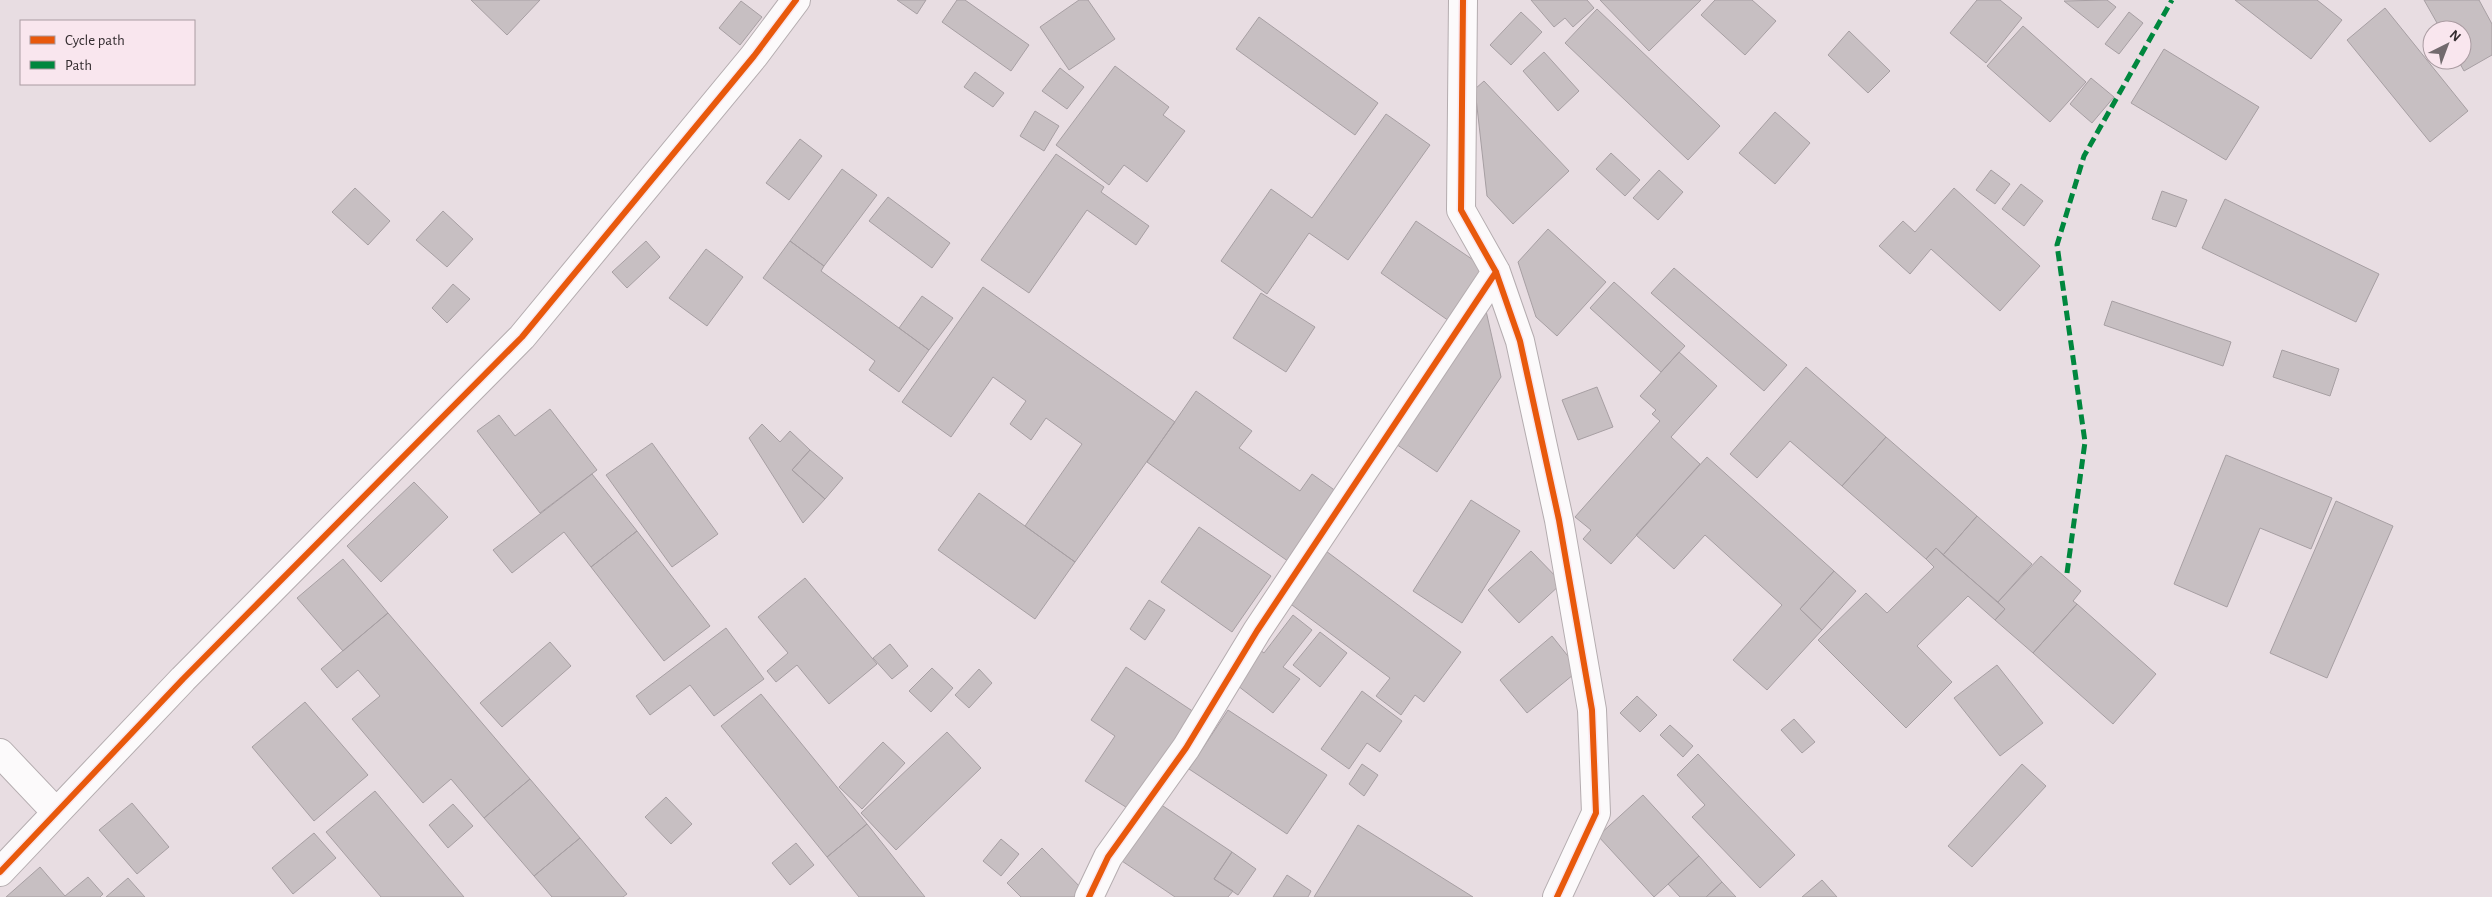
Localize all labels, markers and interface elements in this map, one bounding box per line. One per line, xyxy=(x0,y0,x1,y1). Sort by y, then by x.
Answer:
legend xyxy=(20,20,195,85)
north arrow xyxy=(2422,20,2472,70)
text: N xyxy=(2447,28,2463,45)
text: Cycle path xyxy=(65,33,125,48)
text: Path xyxy=(65,58,92,73)

